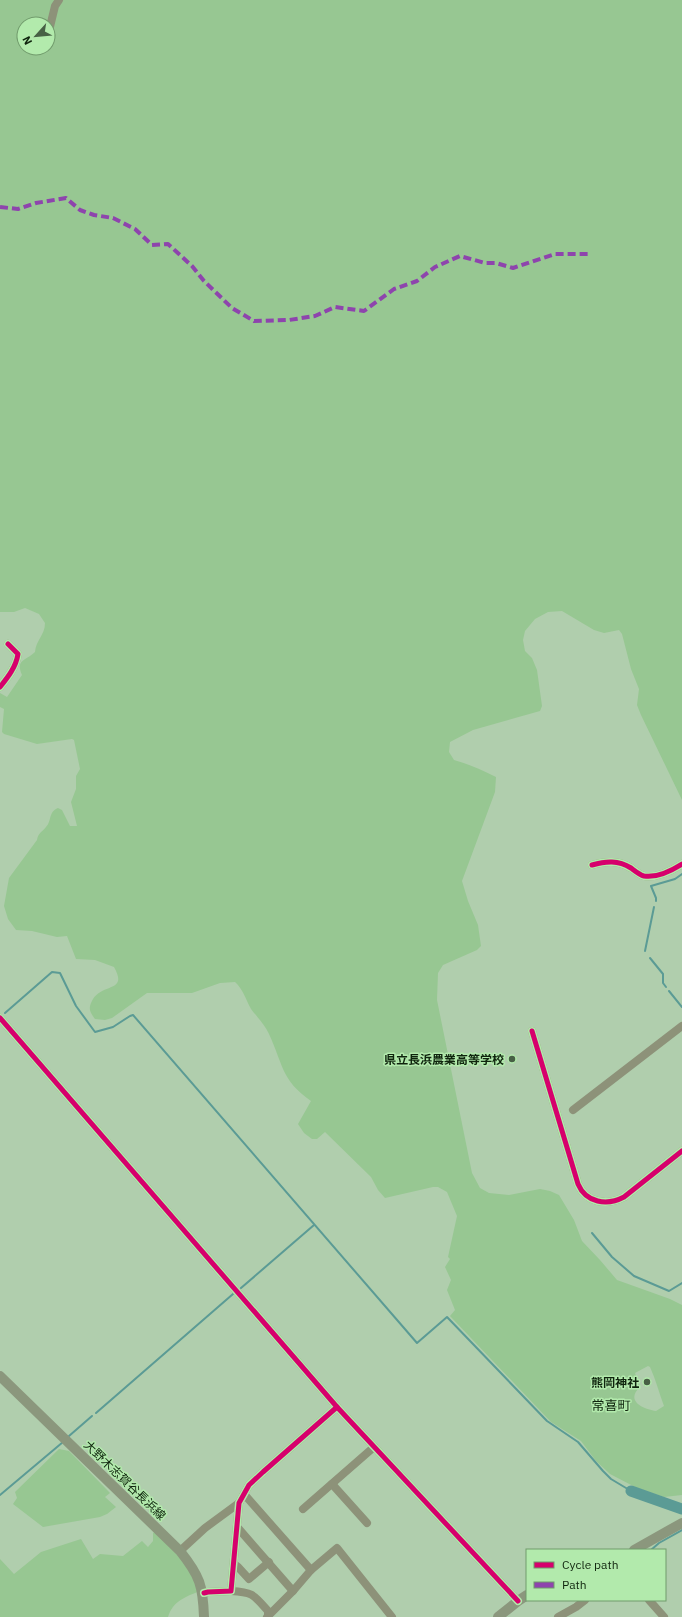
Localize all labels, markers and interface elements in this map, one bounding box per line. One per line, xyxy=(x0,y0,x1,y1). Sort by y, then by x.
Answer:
north arrow xyxy=(16,16,56,56)
text: N xyxy=(19,34,35,47)
place label: 県立長浜農業高等学校 xyxy=(384,1052,504,1067)
marker: 県立長浜農業高等学校 xyxy=(507,1054,517,1064)
place label: 熊岡神社 xyxy=(591,1375,639,1390)
marker: 熊岡神社 xyxy=(642,1377,652,1387)
district label: 常喜町 xyxy=(591,1397,631,1414)
street label: 大野木志賀谷長浜線 xyxy=(81,1437,169,1523)
legend xyxy=(526,1549,666,1601)
text: Cycle path xyxy=(562,1557,619,1572)
text: Path xyxy=(562,1577,587,1592)

